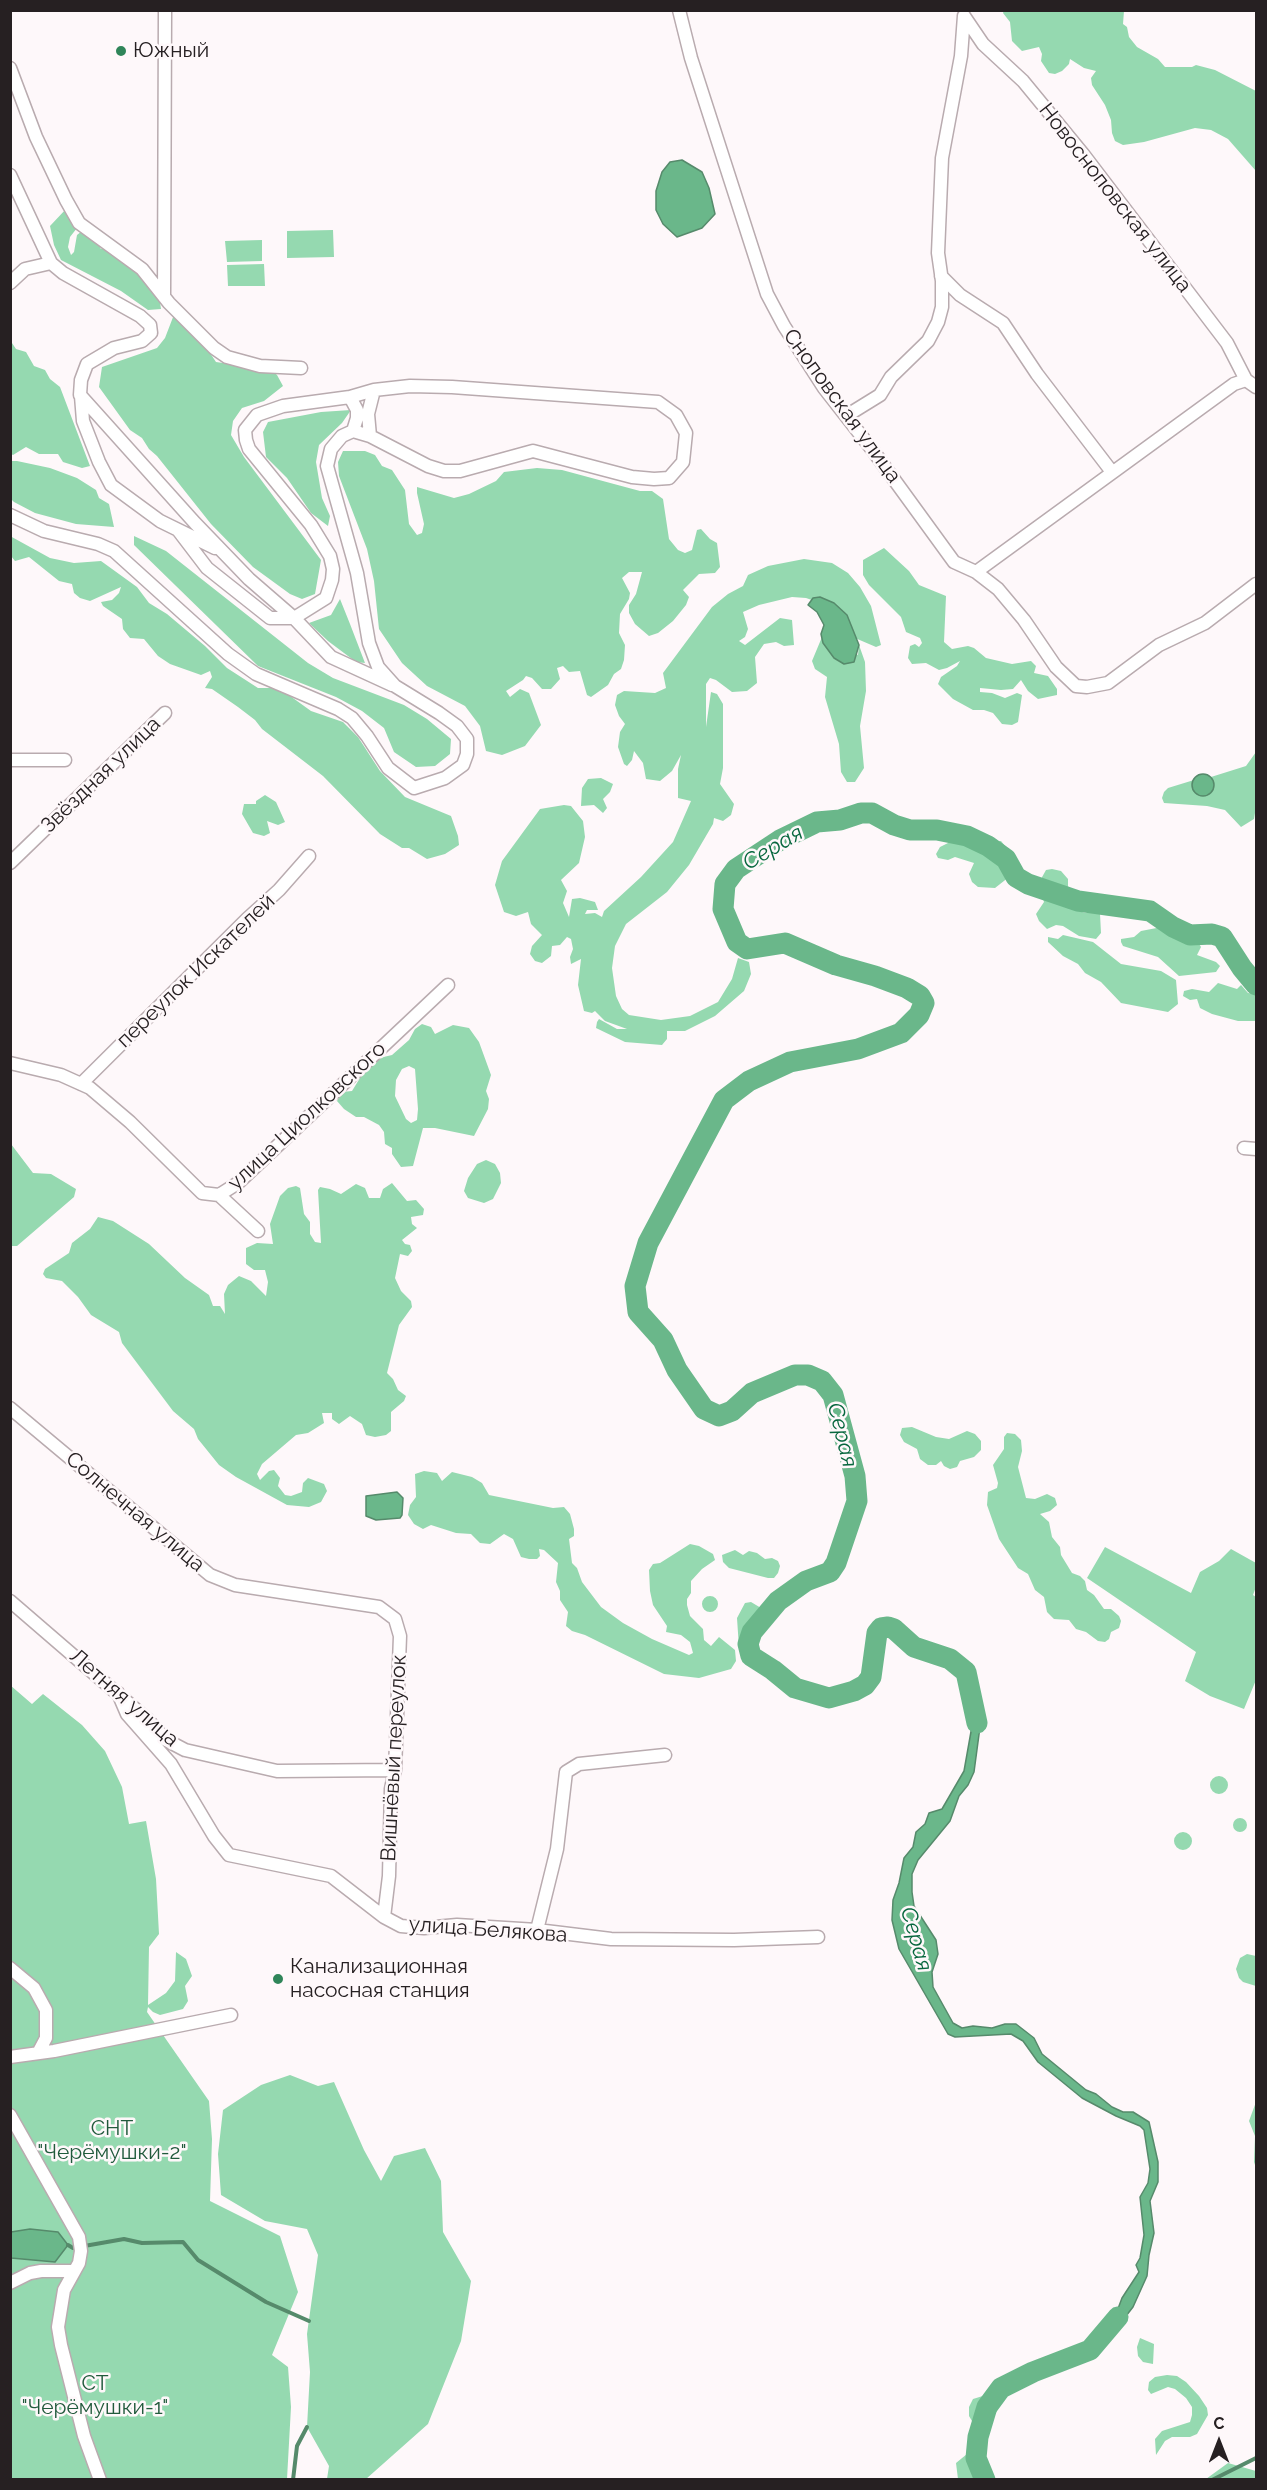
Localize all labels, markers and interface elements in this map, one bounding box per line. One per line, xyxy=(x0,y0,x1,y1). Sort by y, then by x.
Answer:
place label: Южный xyxy=(133,38,209,64)
marker: Южный xyxy=(114,44,128,58)
street label: Новосноповская улица xyxy=(1033,98,1197,298)
street label: Сноповская улица xyxy=(778,324,906,488)
street label: Звёздная улица xyxy=(36,712,166,838)
water label: Серая xyxy=(738,820,808,876)
street label: переулок Искателей xyxy=(112,889,280,1053)
street label: улица Циолковского xyxy=(223,1036,391,1196)
water label: Серая xyxy=(821,1400,863,1470)
street label: Солнечная улица xyxy=(60,1447,210,1577)
street label: Летняя улица xyxy=(64,1644,184,1752)
street label: Вишнёвый переулок xyxy=(376,1654,412,1862)
water label: Серая xyxy=(894,1904,938,1974)
street label: улица Белякова xyxy=(408,1912,568,1948)
place label: Канализационная насосная станция xyxy=(290,1954,470,2004)
marker: Канализационная насосная станция xyxy=(271,1972,285,1986)
park label: СНТ "Черёмушки-2" xyxy=(37,2116,187,2166)
park label: СТ "Черёмушки-1" xyxy=(22,2371,168,2421)
north arrow xyxy=(1189,2412,1249,2472)
text: С xyxy=(1214,2414,1224,2433)

